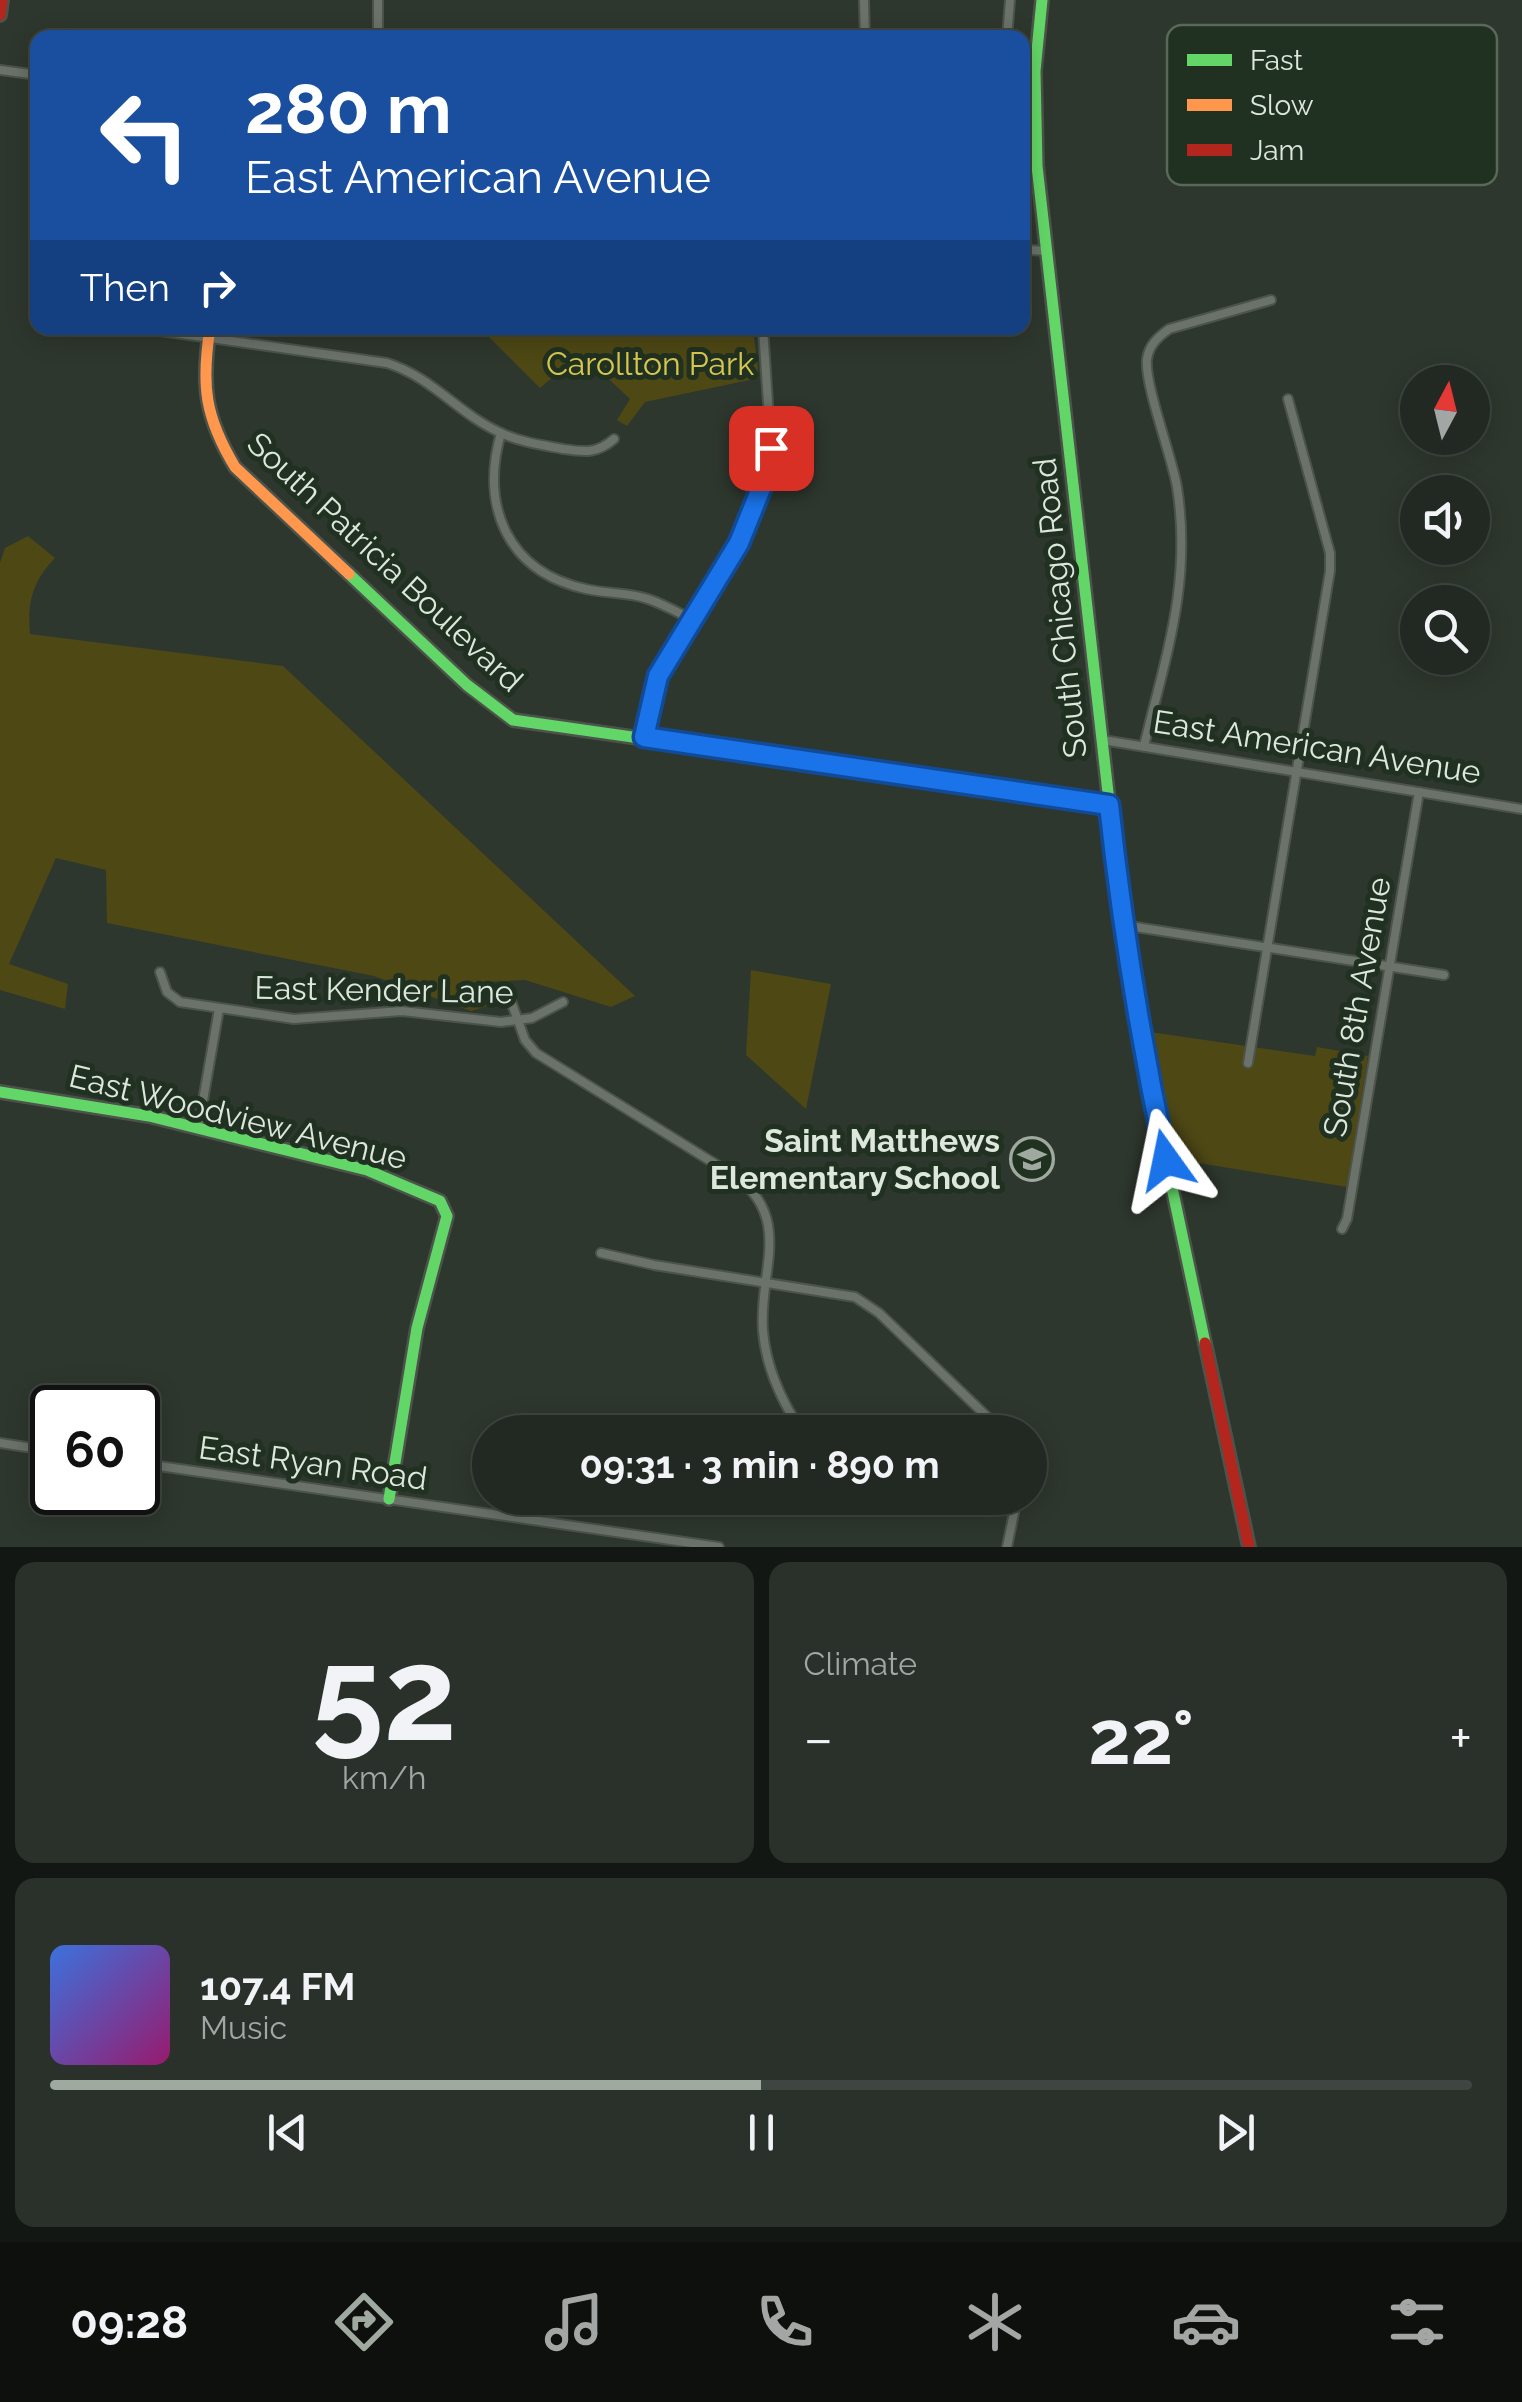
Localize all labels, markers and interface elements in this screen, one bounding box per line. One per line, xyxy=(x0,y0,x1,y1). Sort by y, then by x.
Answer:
legend xyxy=(1167,25,1497,185)
text: Fast xyxy=(1250,44,1303,77)
text: 280 m xyxy=(245,67,452,149)
icon: left xyxy=(80,70,210,200)
text: Slow xyxy=(1250,89,1314,122)
text: Jam xyxy=(1250,134,1304,167)
text: East American Avenue xyxy=(245,151,711,204)
icon: right xyxy=(190,260,245,315)
text: Then xyxy=(80,265,170,310)
park label: Carollton Park xyxy=(546,345,754,382)
north arrow xyxy=(1400,365,1490,455)
map controls xyxy=(1400,365,1490,675)
pin xyxy=(729,406,814,491)
icon: arrive xyxy=(744,421,799,476)
street label: South Patricia Boulevard xyxy=(240,425,530,699)
street label: South Chicago Road xyxy=(1025,456,1094,760)
button: sound xyxy=(1400,475,1490,565)
button: search xyxy=(1400,585,1490,675)
street label: East American Avenue xyxy=(1151,702,1484,791)
street label: South 8th Avenue xyxy=(1315,874,1398,1140)
street label: East Kender Lane xyxy=(254,969,514,1010)
street label: East Woodview Avenue xyxy=(66,1057,411,1176)
position arrow xyxy=(1114,1108,1218,1212)
place label: Saint Matthews Elementary School xyxy=(710,1122,1001,1196)
school or university icon: Saint Matthews Elementary School xyxy=(1009,1136,1055,1182)
speed limit sign: 60 xyxy=(30,1385,160,1515)
street label: East Ryan Road xyxy=(197,1428,430,1497)
text: 09:31 · 3 min · 890 m xyxy=(579,1442,940,1487)
text: 52 xyxy=(312,1618,457,1770)
text: Climate xyxy=(804,1645,917,1682)
text: 22° xyxy=(1088,1693,1194,1782)
text: − xyxy=(804,1706,833,1771)
text: + xyxy=(1449,1706,1472,1771)
text: km/h xyxy=(342,1759,426,1796)
text: 107.4 FM xyxy=(200,1964,355,2009)
text: Music xyxy=(200,2009,287,2046)
icon: previous xyxy=(260,2105,315,2160)
icon: pause xyxy=(734,2105,789,2160)
icon: next xyxy=(1208,2105,1263,2160)
icon: directions xyxy=(329,2287,399,2357)
icon: music xyxy=(539,2287,609,2357)
icon: phone xyxy=(750,2287,820,2357)
icon: climate xyxy=(960,2287,1030,2357)
icon: car xyxy=(1171,2287,1241,2357)
icon: filters xyxy=(1382,2287,1452,2357)
text: 09:28 xyxy=(70,2296,188,2349)

